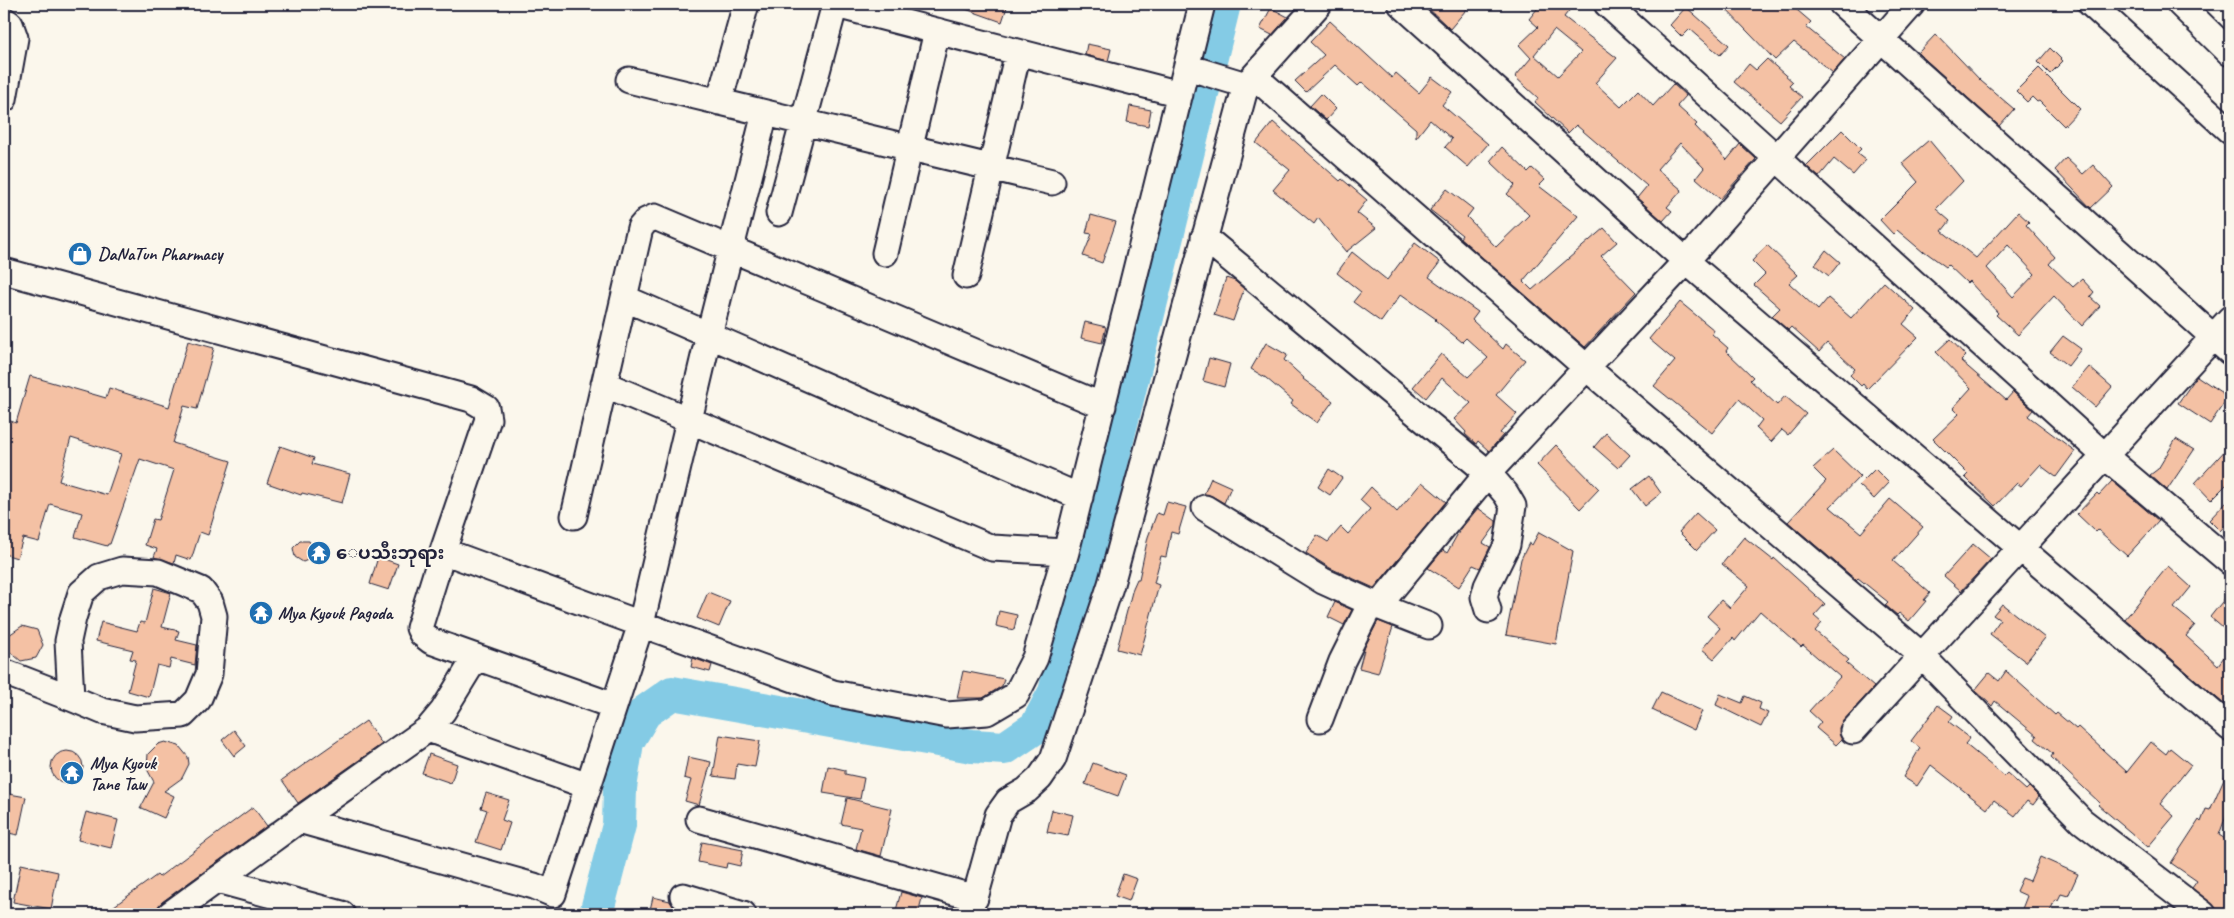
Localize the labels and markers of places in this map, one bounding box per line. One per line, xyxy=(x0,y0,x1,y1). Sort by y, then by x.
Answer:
shop icon: DaNaTun Pharmacy xyxy=(67,241,93,267)
place label: DaNaTun Pharmacy xyxy=(98,243,224,265)
temple icon: ေပသီးဘုရား xyxy=(306,540,332,566)
place label: ေပသီးဘုရား xyxy=(336,541,444,567)
temple icon: Mya Kyouk Pagoda xyxy=(248,600,274,626)
place label: Mya Kyouk Pagoda xyxy=(278,602,394,624)
place label: Mya Kyouk Tane Taw xyxy=(90,752,158,795)
temple icon: Mya Kyouk Tane Taw xyxy=(59,760,85,786)

